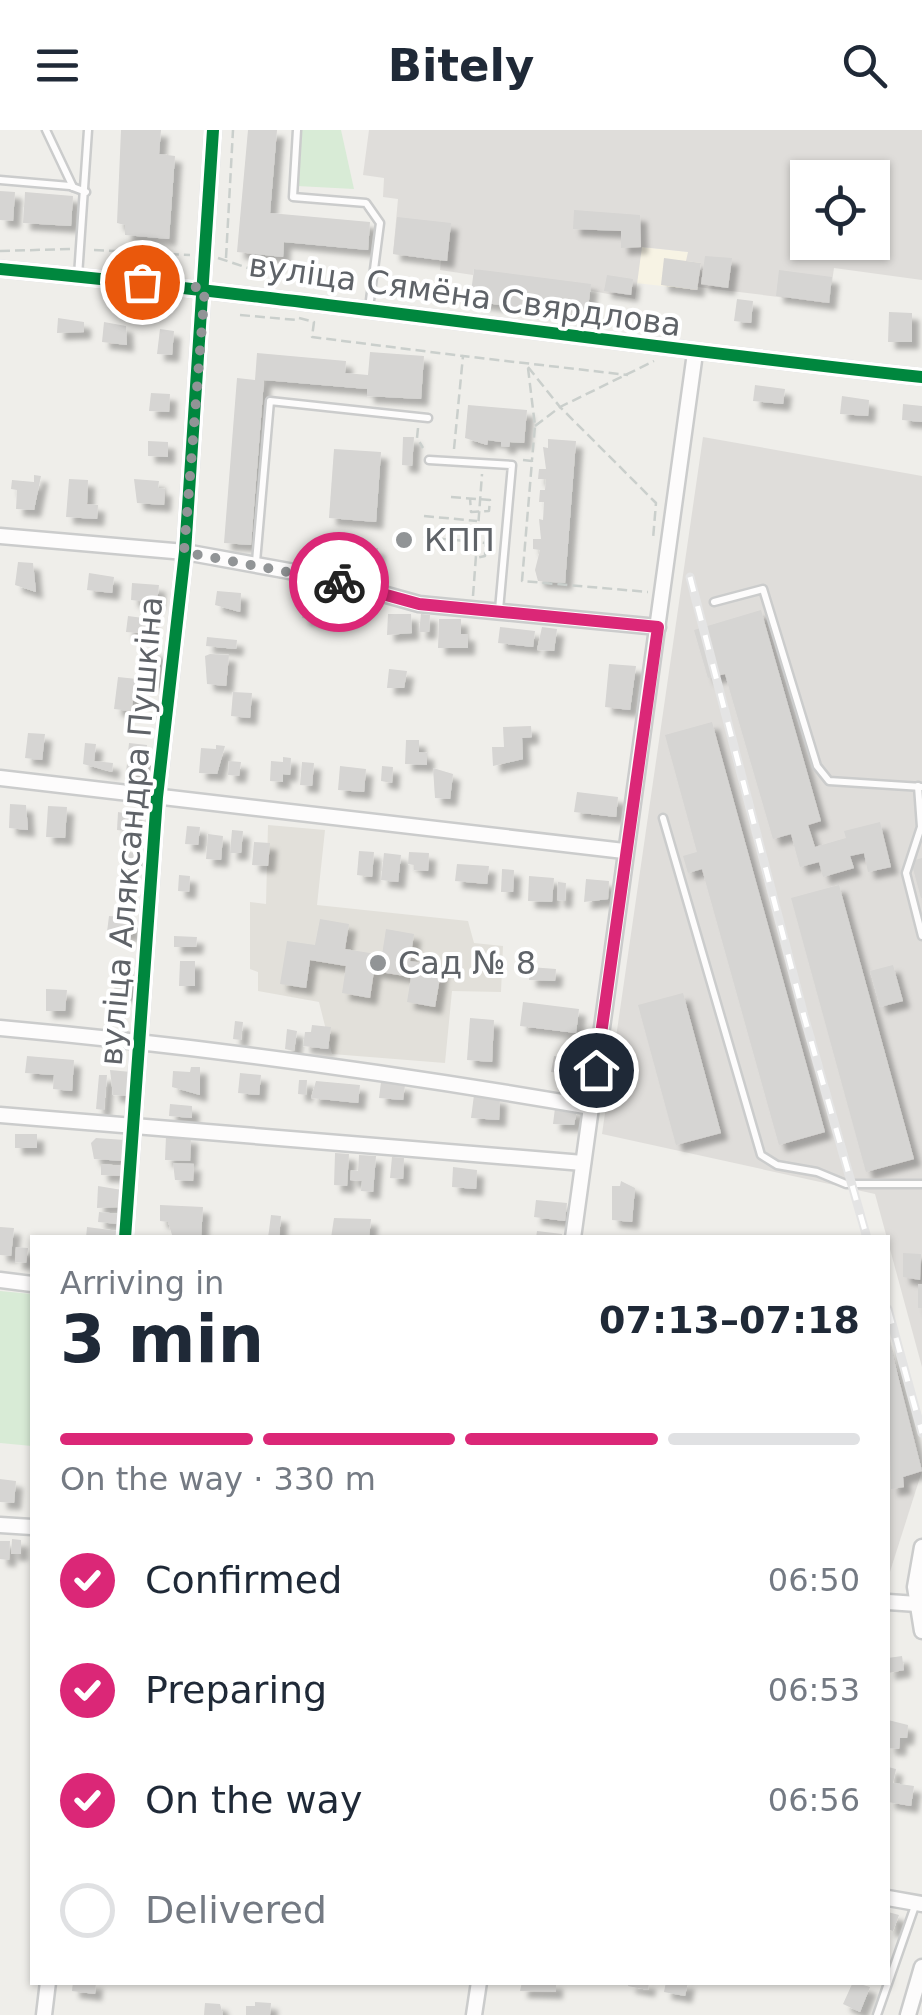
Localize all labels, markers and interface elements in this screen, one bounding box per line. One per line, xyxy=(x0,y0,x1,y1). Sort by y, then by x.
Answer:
icon: menu xyxy=(30,38,85,93)
icon: search xyxy=(837,38,892,93)
text: Bitely xyxy=(388,39,534,92)
map controls xyxy=(790,160,890,260)
button: locate xyxy=(790,160,890,260)
pin xyxy=(100,240,185,325)
street label: вуліца Сямёна Свярдлова xyxy=(246,246,684,344)
icon: bag xyxy=(115,255,170,310)
place label: КПП xyxy=(424,521,495,559)
marker: КПП xyxy=(393,529,415,551)
courier xyxy=(289,532,389,632)
icon: bike xyxy=(312,555,367,610)
street label: вуліца Аляксандра Пушкіна xyxy=(92,595,170,1067)
place label: Сад № 8 xyxy=(398,944,536,982)
marker: Сад № 8 xyxy=(367,952,389,974)
pin xyxy=(554,1028,639,1113)
icon: home xyxy=(569,1043,624,1098)
text: Arriving in xyxy=(60,1264,224,1302)
text: 07:13–07:18 xyxy=(599,1298,860,1342)
text: 3 min xyxy=(60,1302,264,1377)
text: On the way · 330 m xyxy=(60,1460,376,1498)
icon: check xyxy=(60,1553,115,1608)
text: Confirmed xyxy=(145,1558,342,1602)
text: 06:50 xyxy=(768,1561,860,1599)
icon: check xyxy=(60,1663,115,1718)
text: Preparing xyxy=(145,1668,327,1712)
text: 06:53 xyxy=(768,1671,860,1709)
icon: check xyxy=(60,1773,115,1828)
text: On the way xyxy=(145,1778,362,1822)
text: 06:56 xyxy=(768,1781,860,1819)
text: Delivered xyxy=(145,1888,327,1932)

